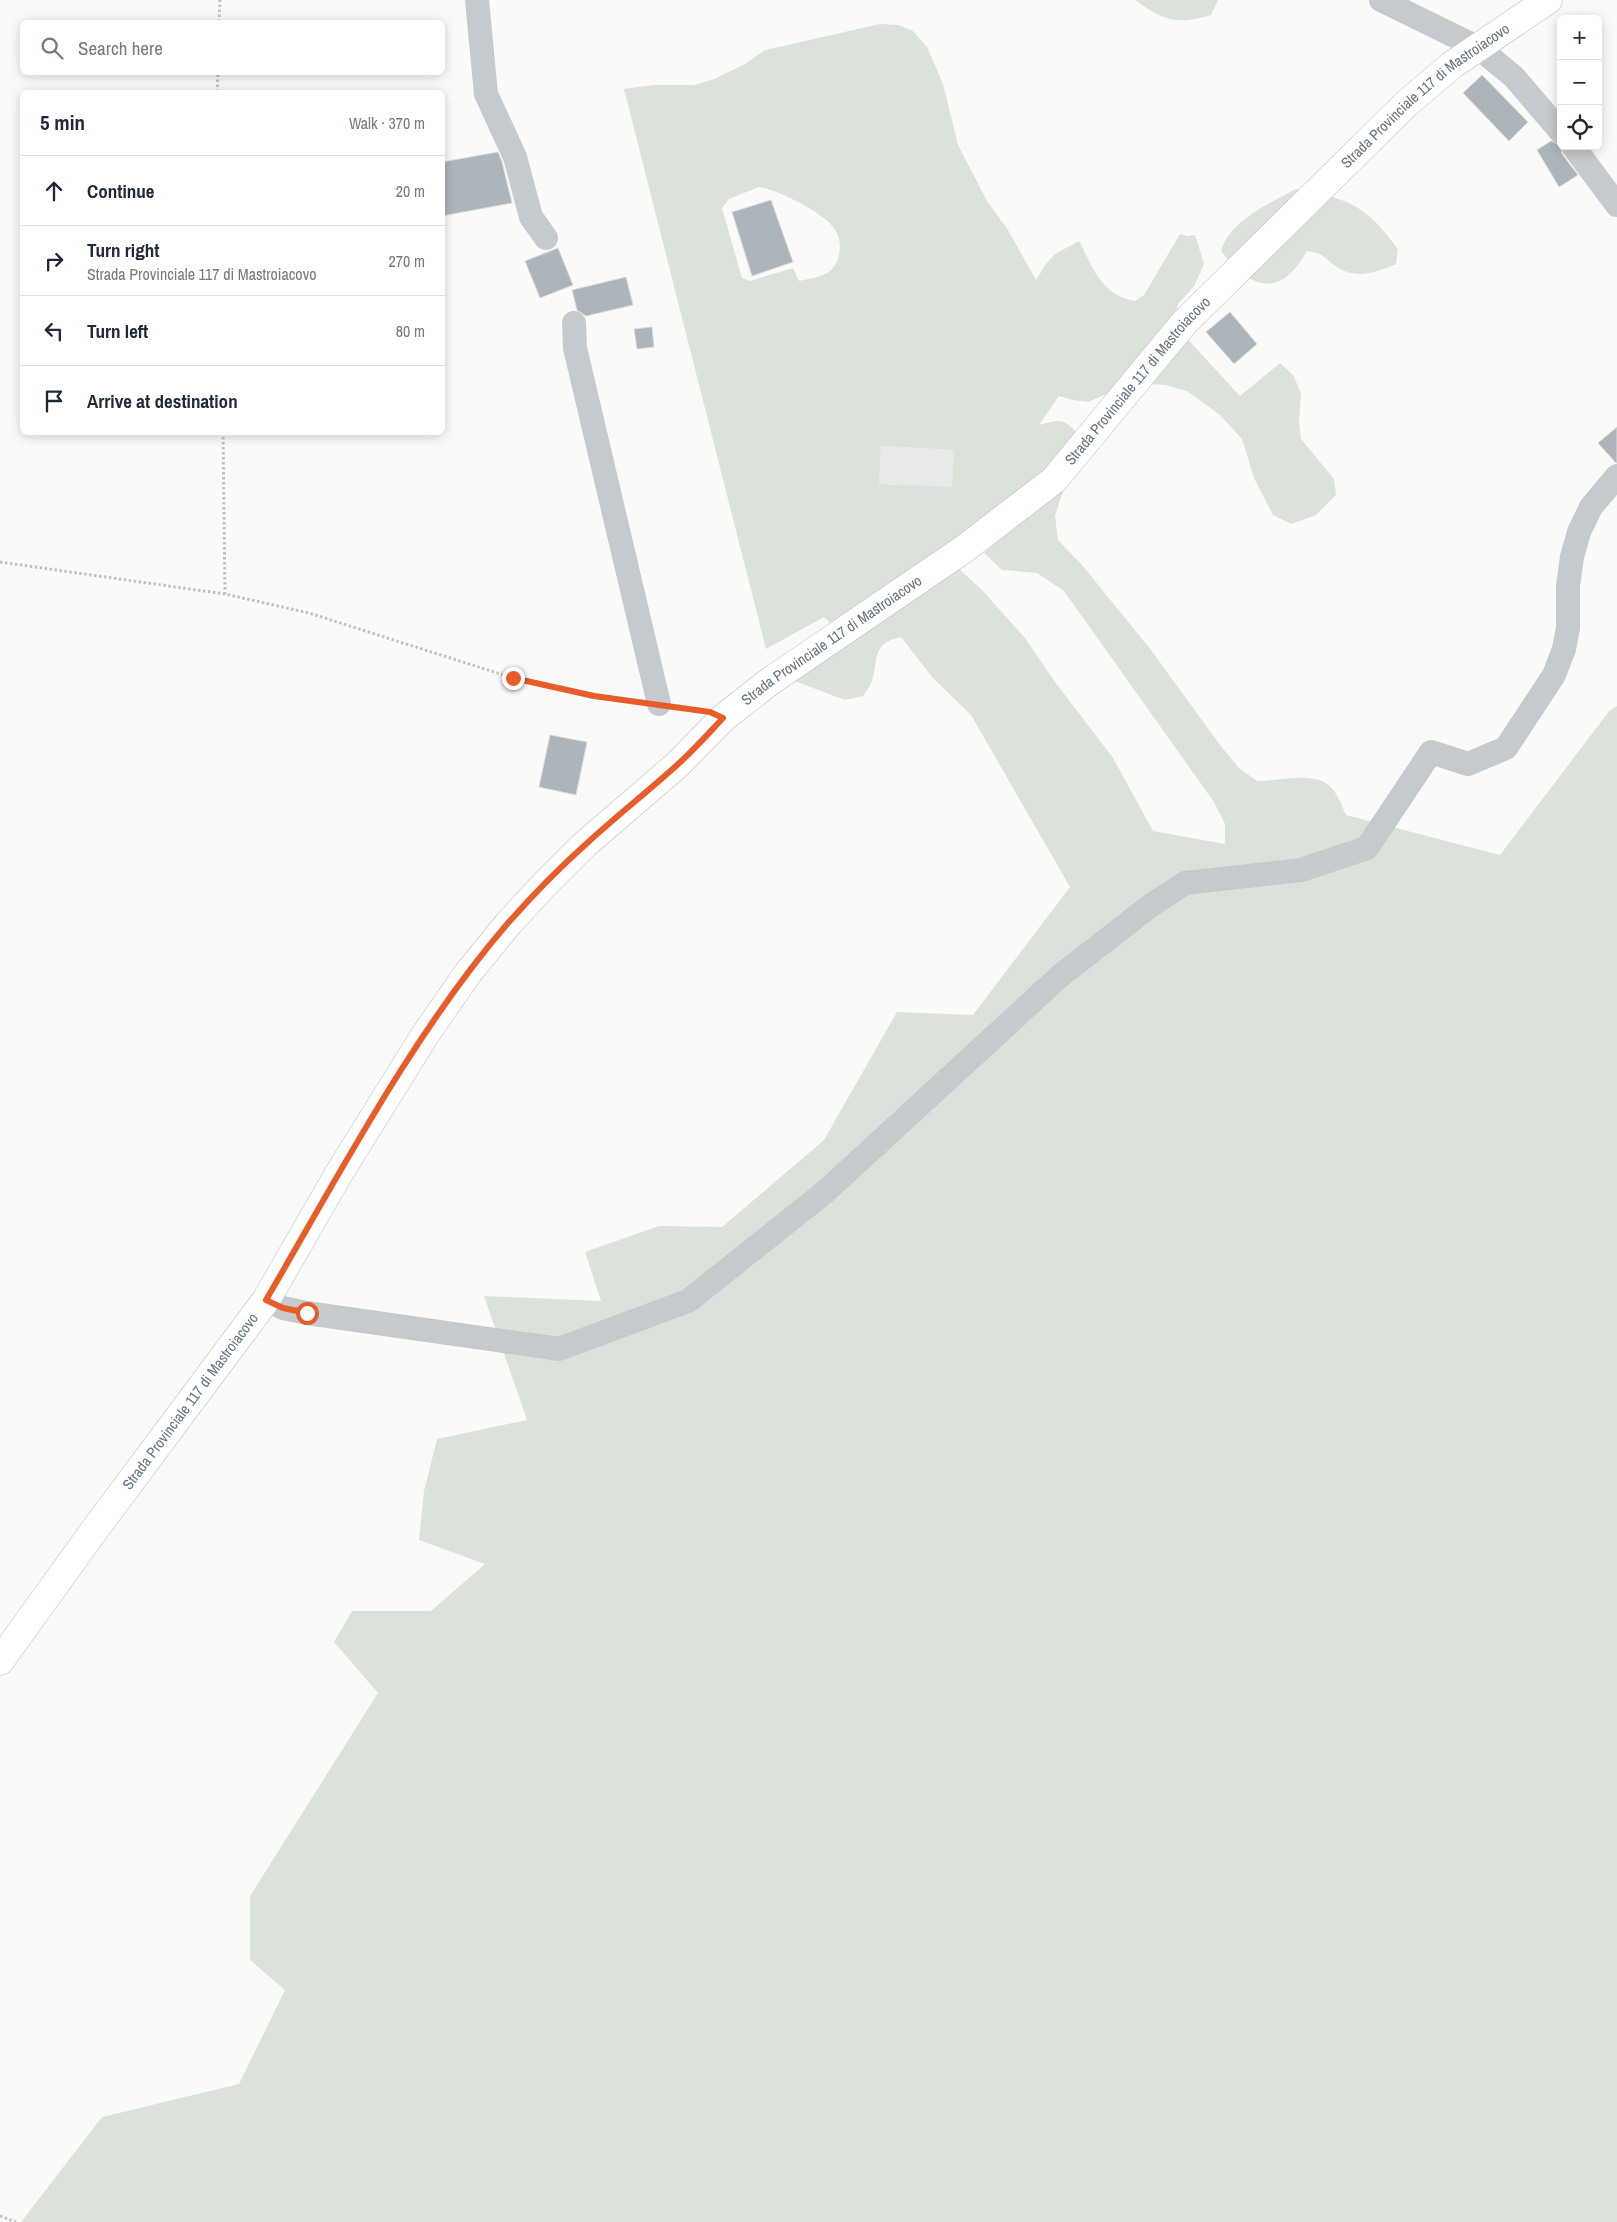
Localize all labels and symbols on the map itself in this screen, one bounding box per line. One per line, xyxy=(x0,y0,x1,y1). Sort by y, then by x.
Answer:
street label: Strada Provinciale 117 di Mastroiacovo xyxy=(1336,18,1514,173)
street label: Strada Provinciale 117 di Mastroiacovo xyxy=(1060,291,1215,469)
street label: Strada Provinciale 117 di Mastroiacovo xyxy=(737,570,926,710)
route end xyxy=(502,667,525,690)
route start xyxy=(296,1302,319,1325)
street label: Strada Provinciale 117 di Mastroiacovo xyxy=(117,1308,263,1494)

